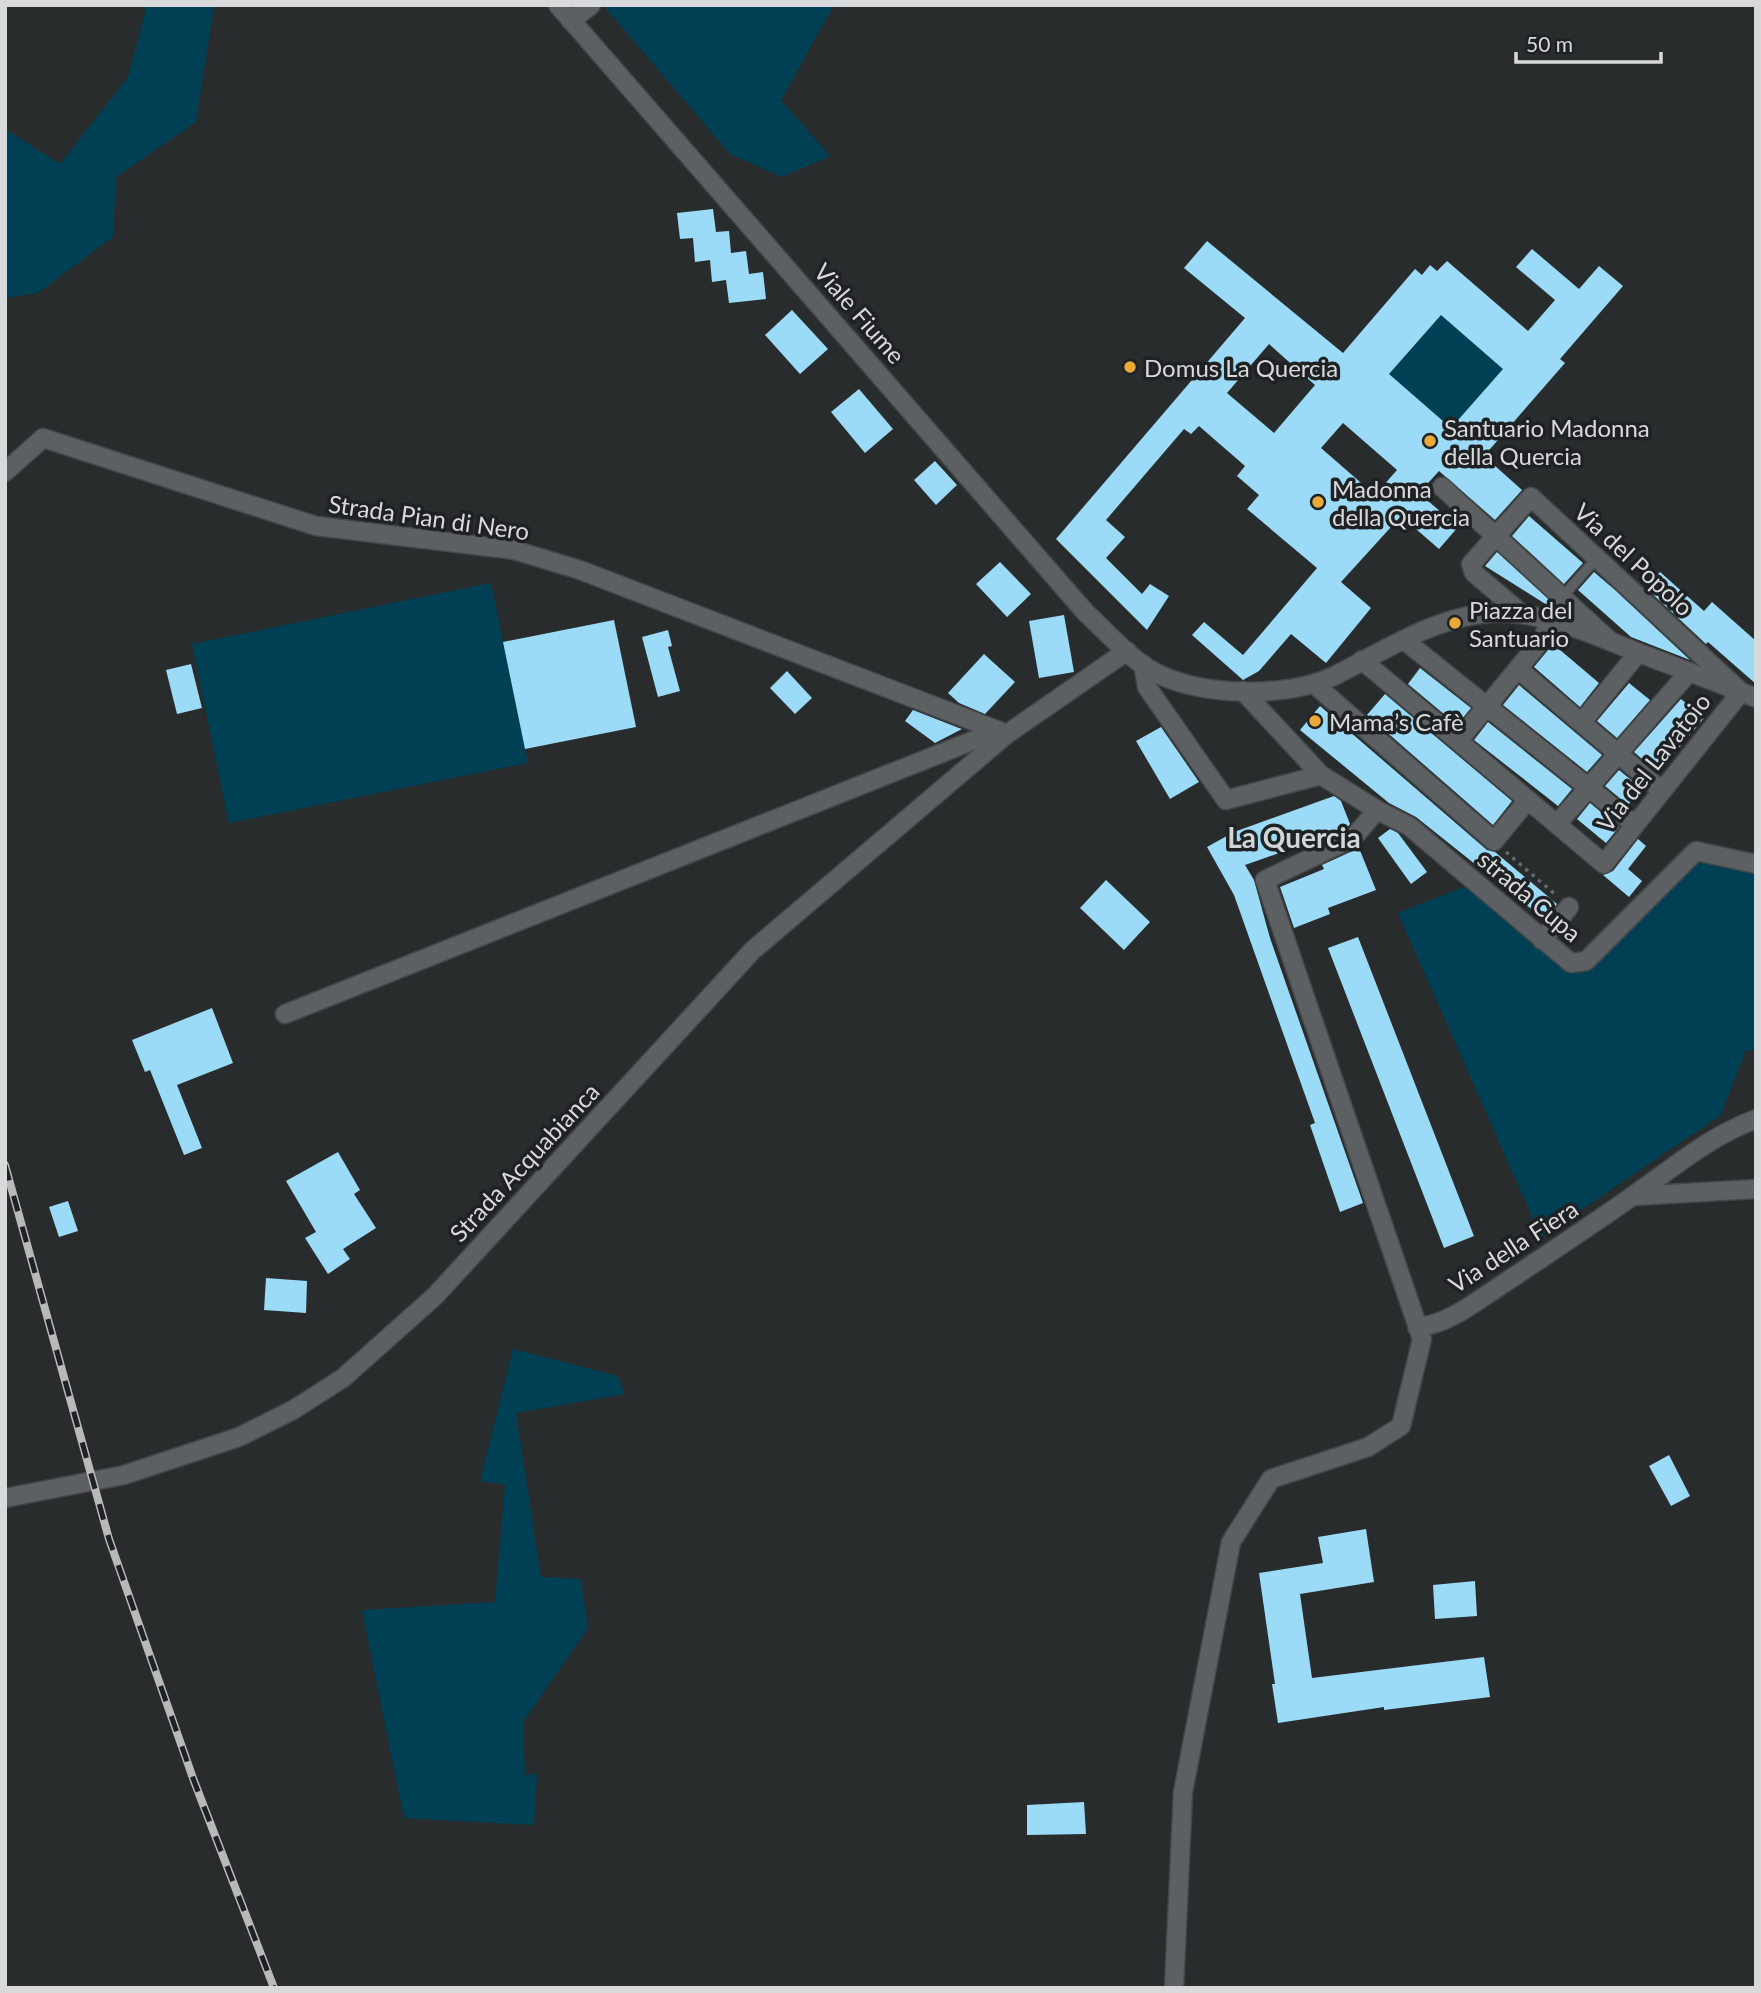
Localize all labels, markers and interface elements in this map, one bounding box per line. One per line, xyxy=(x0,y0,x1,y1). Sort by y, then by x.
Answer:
scale bar xyxy=(1516,21,1661,65)
text: 50 m xyxy=(1526,31,1573,56)
street label: Viale Fiume xyxy=(809,257,911,369)
place label: Domus La Quercia xyxy=(1144,353,1338,382)
marker: Domus La Quercia xyxy=(1122,359,1138,375)
place label: Santuario Madonna della Quercia xyxy=(1444,413,1650,470)
marker: Santuario Madonna della Quercia xyxy=(1422,433,1438,449)
place label: Madonna della Quercia xyxy=(1332,474,1470,531)
street label: Strada Pian di Nero xyxy=(327,489,531,545)
marker: Madonna della Quercia xyxy=(1310,494,1326,510)
street label: Via del Popolo xyxy=(1569,497,1699,621)
place label: Piazza del Santuario xyxy=(1469,595,1573,652)
marker: Piazza del Santuario xyxy=(1447,615,1463,631)
street label: Via del Lavatoio xyxy=(1590,687,1716,837)
place label: Mama’s Cafè xyxy=(1329,707,1464,736)
marker: Mama’s Cafè xyxy=(1307,713,1323,729)
district label: La Quercia xyxy=(1227,820,1361,854)
street label: strada Cupa xyxy=(1473,845,1587,947)
street label: Strada Acquabianca xyxy=(443,1077,605,1247)
street label: Via della Fiera xyxy=(1443,1194,1583,1298)

